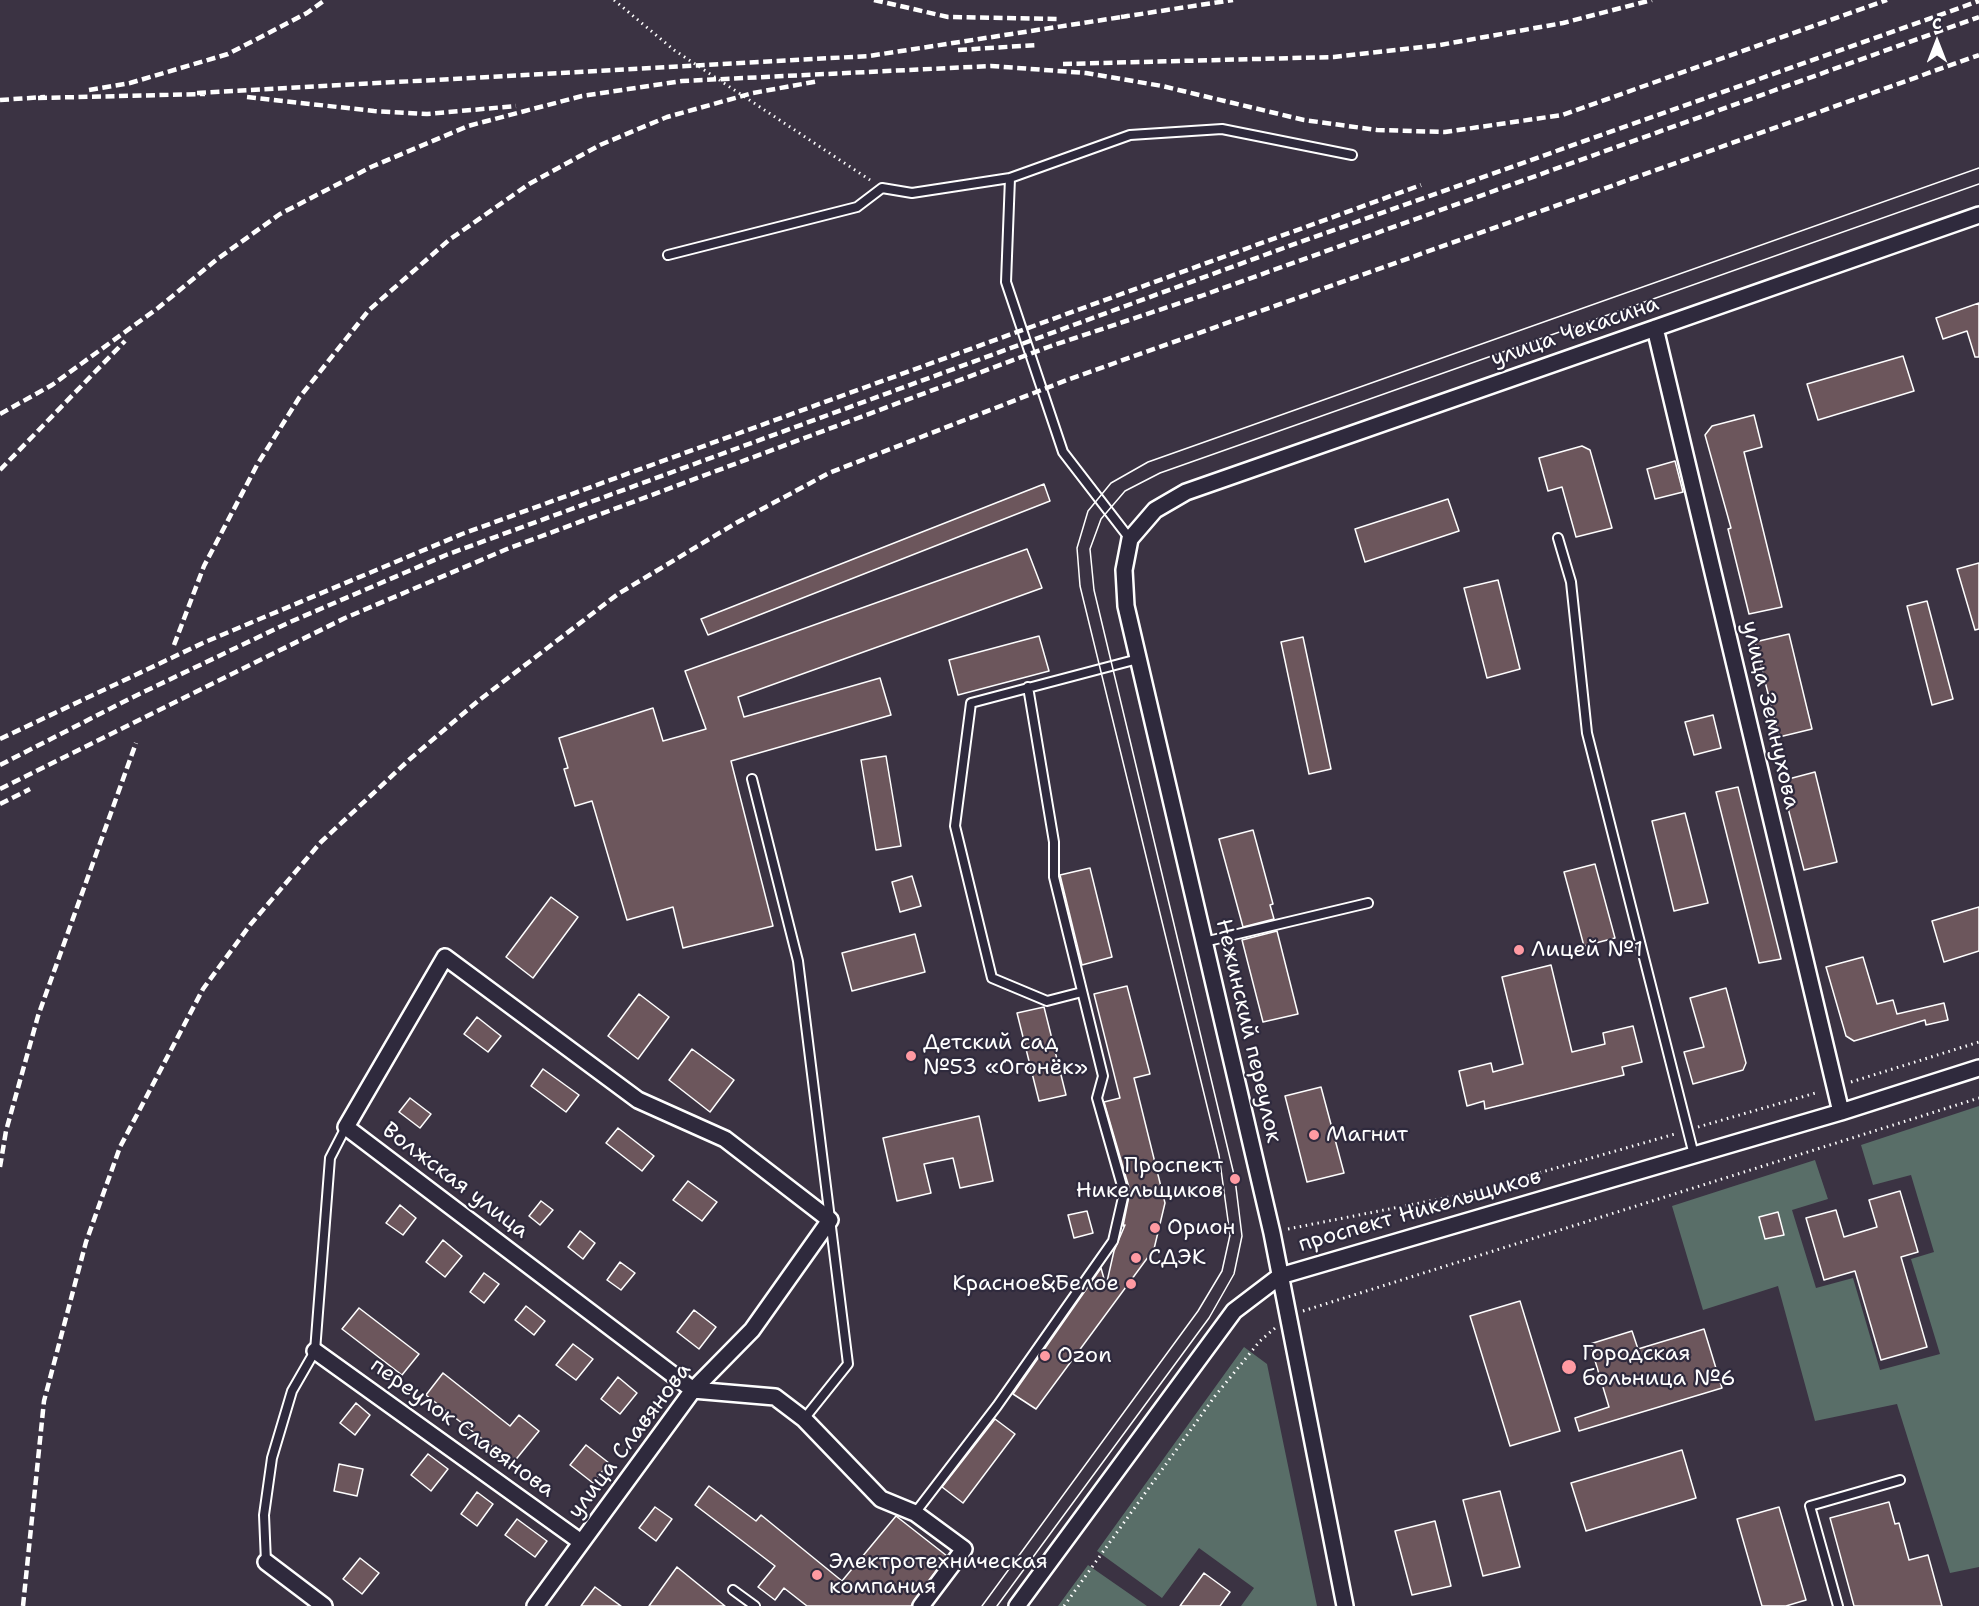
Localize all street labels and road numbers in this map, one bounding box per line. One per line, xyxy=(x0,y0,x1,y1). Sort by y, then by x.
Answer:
street label: улица Чекасина xyxy=(1488,291,1662,373)
street label: улица Земнухова xyxy=(1736,618,1804,812)
street label: Нежинский переулок xyxy=(1209,916,1287,1146)
street label: Волжская улица xyxy=(377,1117,533,1245)
street label: проспект Никельщиков xyxy=(1295,1164,1545,1258)
street label: переулок Славянова xyxy=(365,1352,559,1504)
street label: улица Славянова xyxy=(563,1358,697,1524)

